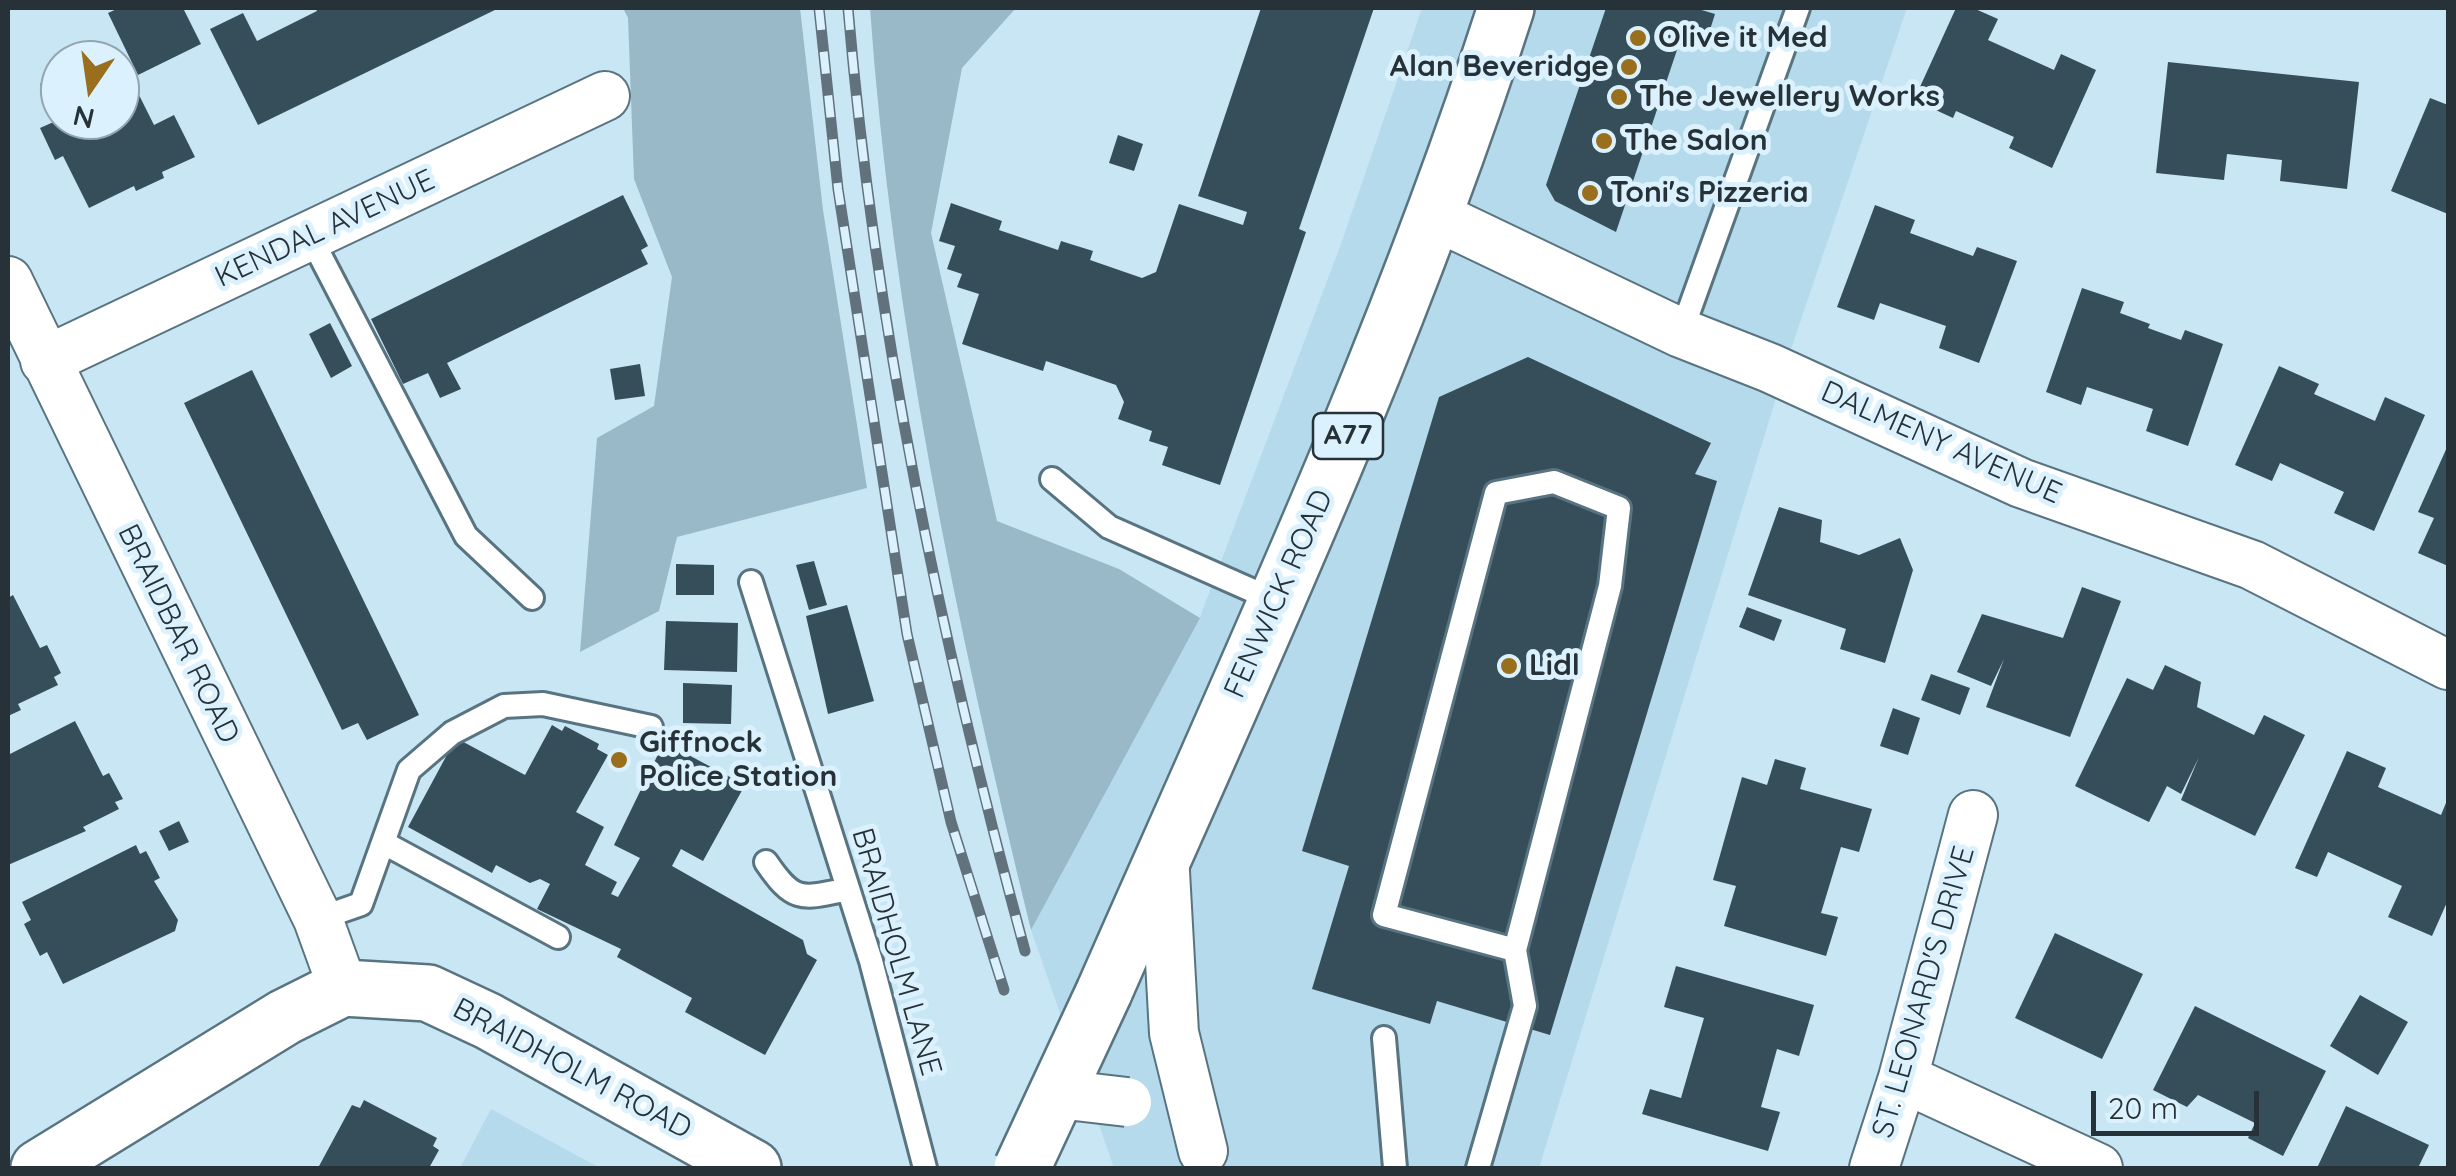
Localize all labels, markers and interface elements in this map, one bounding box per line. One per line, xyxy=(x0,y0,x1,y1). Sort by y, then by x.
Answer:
place label: Olive it Med xyxy=(1658,20,1828,56)
marker: Olive it Med xyxy=(1627,27,1649,49)
north arrow xyxy=(40,40,140,140)
place label: Alan Beveridge xyxy=(1390,49,1609,85)
marker: Alan Beveridge xyxy=(1618,56,1640,78)
place label: The Jewellery Works xyxy=(1639,79,1940,115)
marker: The Jewellery Works xyxy=(1608,86,1630,108)
text: N xyxy=(70,98,98,137)
place label: The Salon xyxy=(1624,123,1768,159)
marker: The Salon xyxy=(1593,130,1615,152)
street label: KENDAL AVENUE xyxy=(210,162,440,296)
place label: Toni's Pizzeria xyxy=(1610,175,1809,211)
marker: Toni's Pizzeria xyxy=(1579,182,1601,204)
street label: DALMENY AVENUE xyxy=(1815,374,2067,512)
road number: A77 xyxy=(1313,413,1383,459)
street label: FENWICK ROAD xyxy=(1217,484,1341,704)
street label: BRAIDBAR ROAD xyxy=(109,519,247,749)
place label: Lidl xyxy=(1529,648,1580,684)
marker: Lidl xyxy=(1498,655,1520,677)
place label: Giffnock Police Station xyxy=(639,725,837,796)
marker: Giffnock Police Station xyxy=(608,749,630,771)
street label: BRAIDHOLM LANE xyxy=(843,824,949,1080)
street label: ST. LEONARD'S DRIVE xyxy=(1865,842,1983,1142)
street label: BRAIDHOLM ROAD xyxy=(446,991,698,1147)
scale bar xyxy=(2096,1071,2264,1133)
text: 20 m xyxy=(2108,1089,2178,1127)

